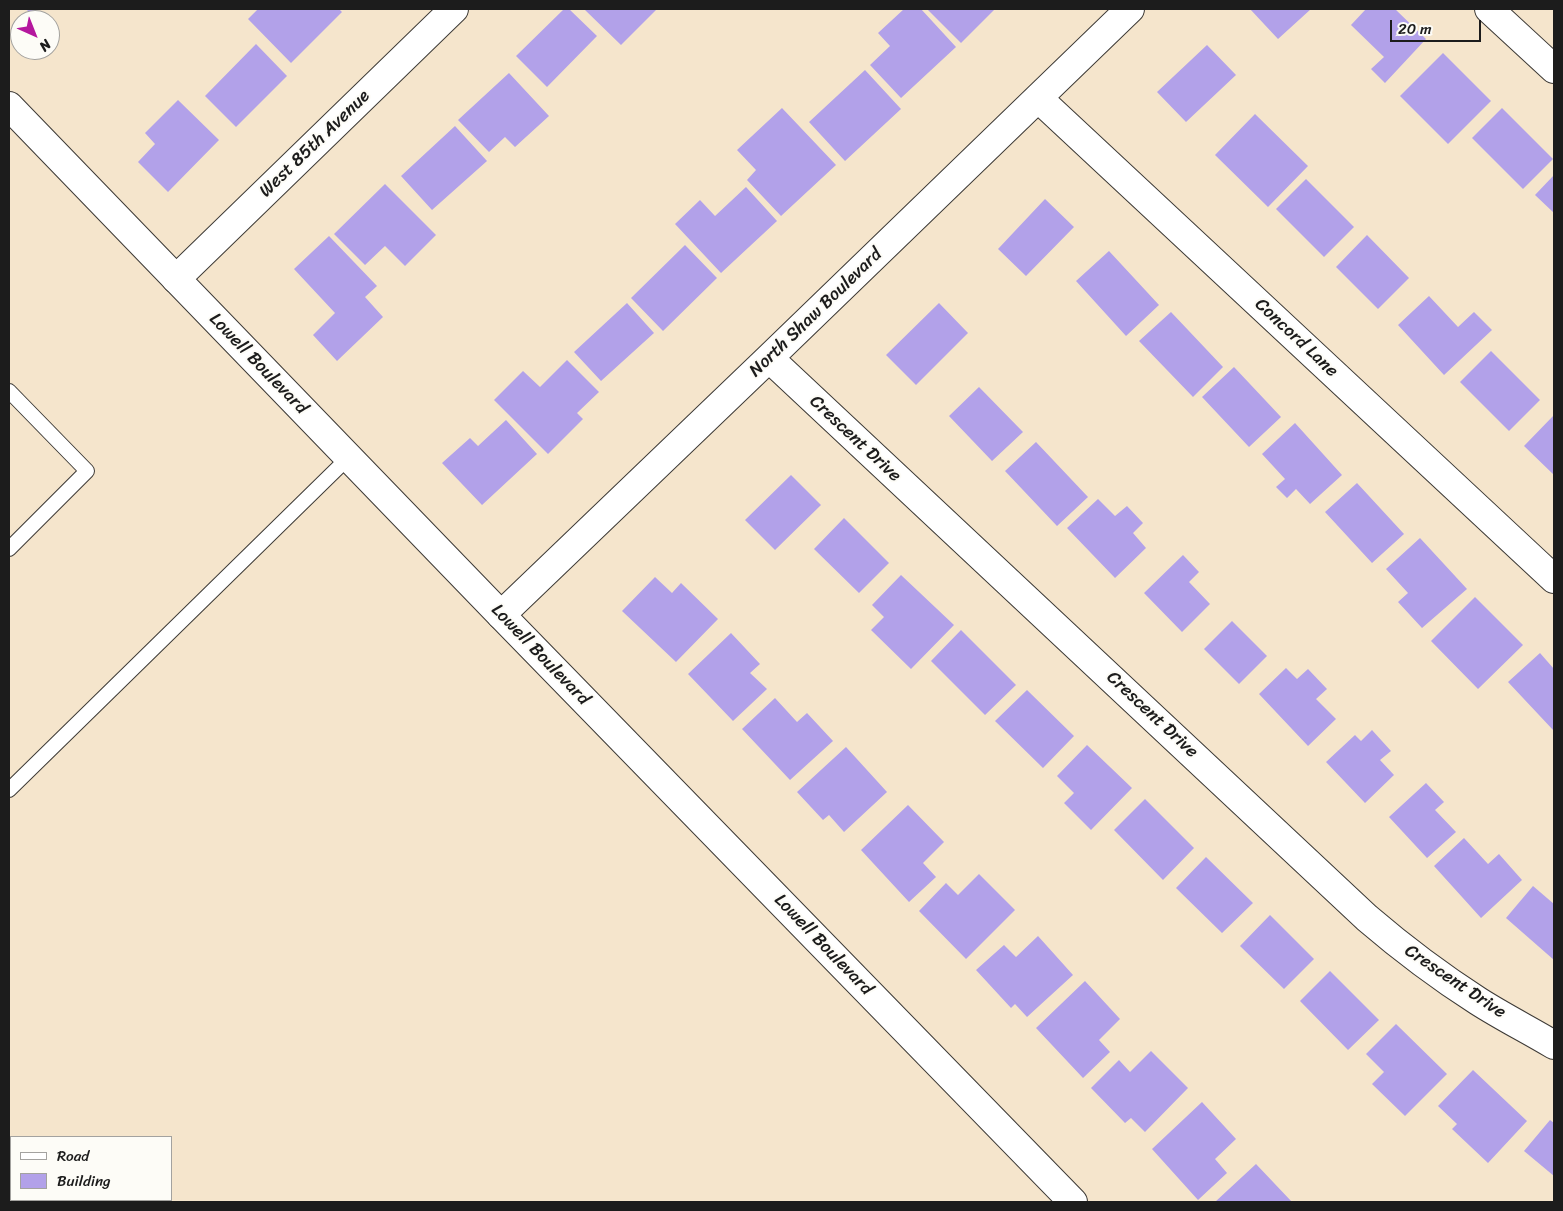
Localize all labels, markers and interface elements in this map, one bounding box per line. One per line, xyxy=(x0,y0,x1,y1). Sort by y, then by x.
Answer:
north arrow xyxy=(10,10,60,60)
scale bar xyxy=(1393,10,1484,42)
text: 20 m xyxy=(1398,16,1432,42)
text: N xyxy=(33,33,57,58)
street label: West 85th Avenue xyxy=(255,86,375,202)
street label: North Shaw Boulevard xyxy=(745,244,887,382)
street label: Concord Lane xyxy=(1250,294,1342,382)
street label: Lowell Boulevard xyxy=(204,309,312,419)
street label: Crescent Drive xyxy=(805,391,905,487)
street label: Lowell Boulevard xyxy=(486,600,594,710)
street label: Crescent Drive xyxy=(1102,667,1202,763)
street label: Lowell Boulevard xyxy=(769,890,877,1000)
street label: Crescent Drive xyxy=(1400,940,1510,1024)
legend xyxy=(10,1136,172,1201)
text: Road xyxy=(57,1143,89,1169)
text: Building xyxy=(57,1168,111,1194)

